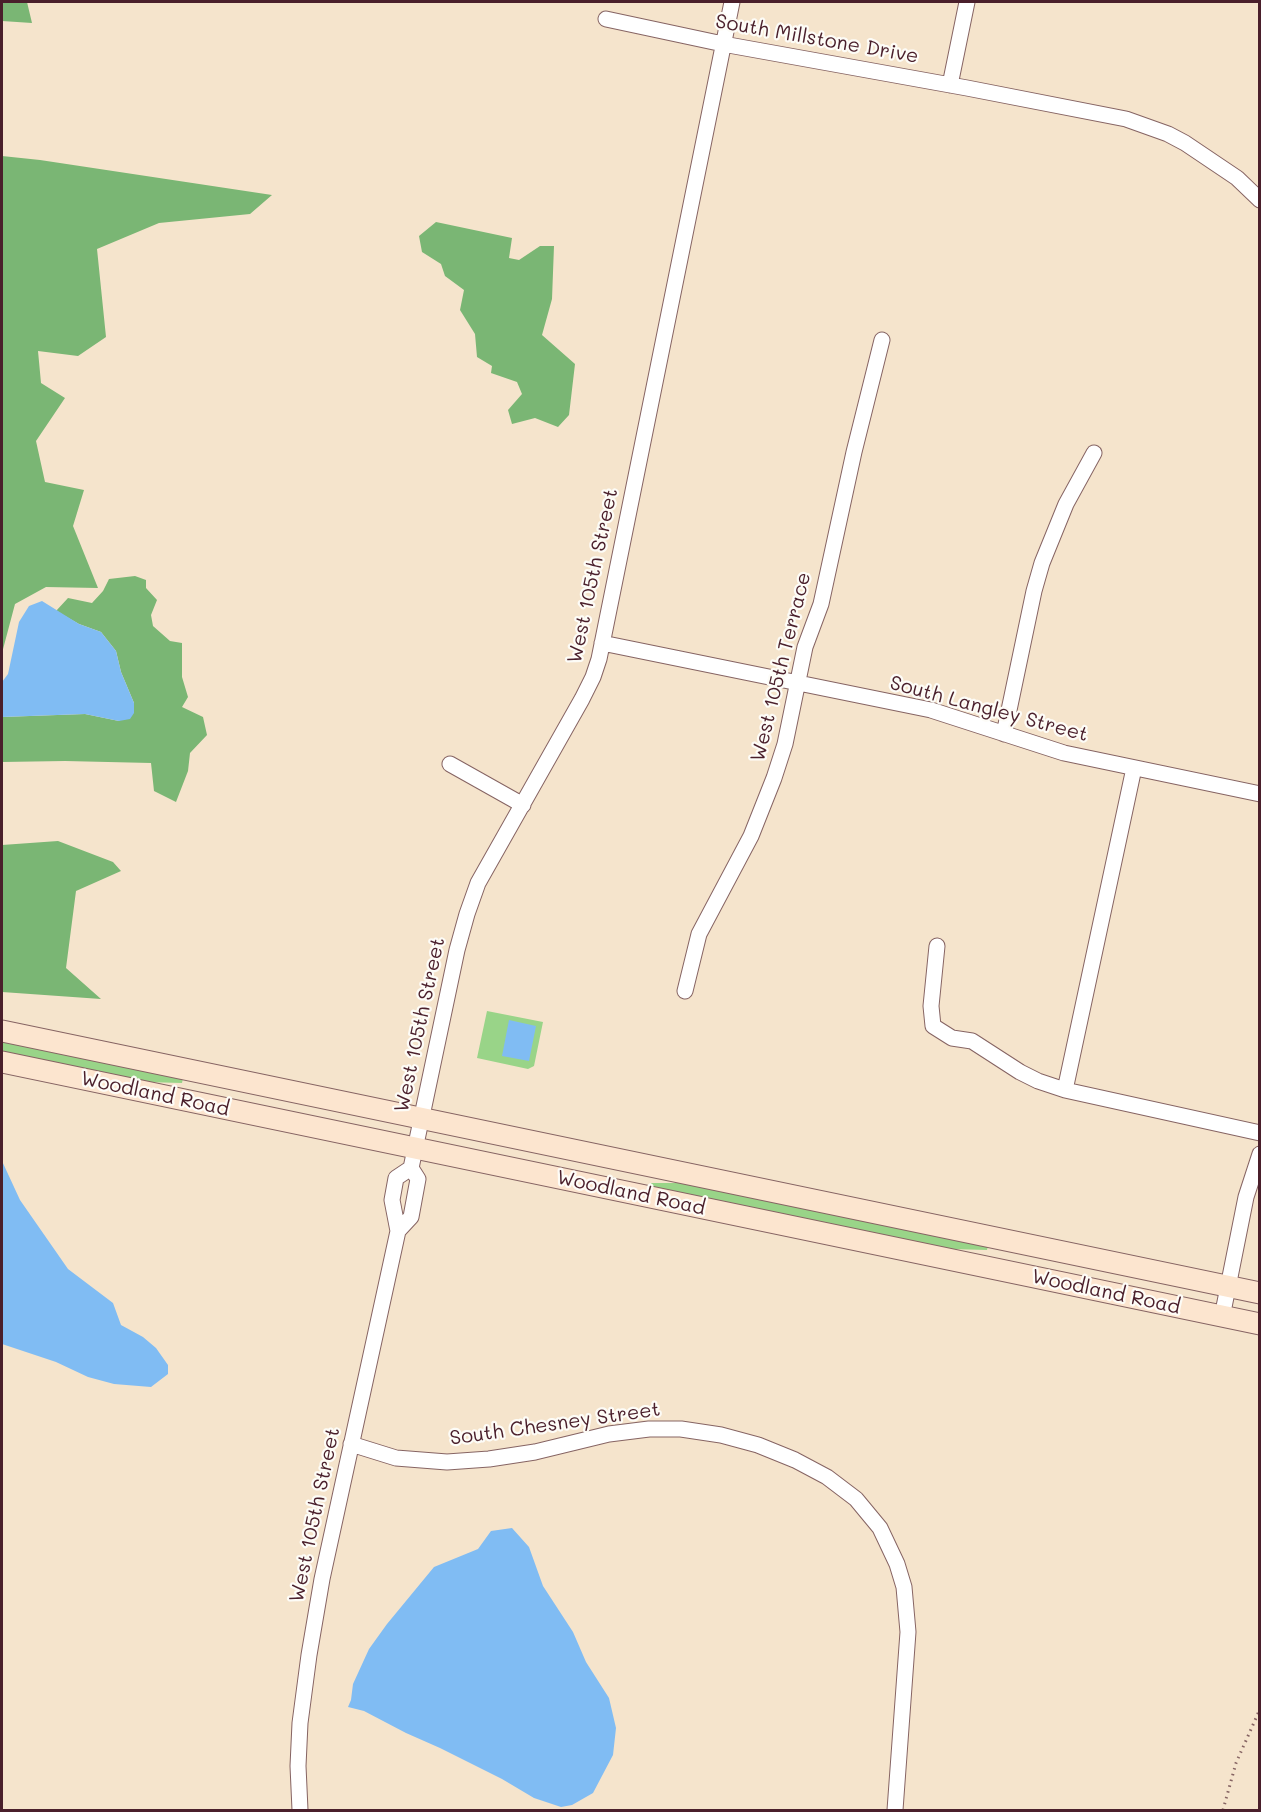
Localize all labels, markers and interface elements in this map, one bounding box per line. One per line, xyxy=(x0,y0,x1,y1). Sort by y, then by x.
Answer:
street label: South Millstone Drive xyxy=(714,9,920,69)
street label: West 105th Street xyxy=(563,486,623,666)
street label: West 105th Terrace xyxy=(746,570,816,764)
street label: South Langley Street xyxy=(887,671,1091,747)
street label: West 105th Street xyxy=(390,935,450,1115)
street label: Woodland Road xyxy=(78,1067,232,1121)
street label: Woodland Road xyxy=(554,1166,708,1220)
street label: Woodland Road xyxy=(1029,1265,1183,1319)
street label: South Chesney Street xyxy=(448,1397,662,1451)
street label: West 105th Street xyxy=(285,1425,345,1605)

